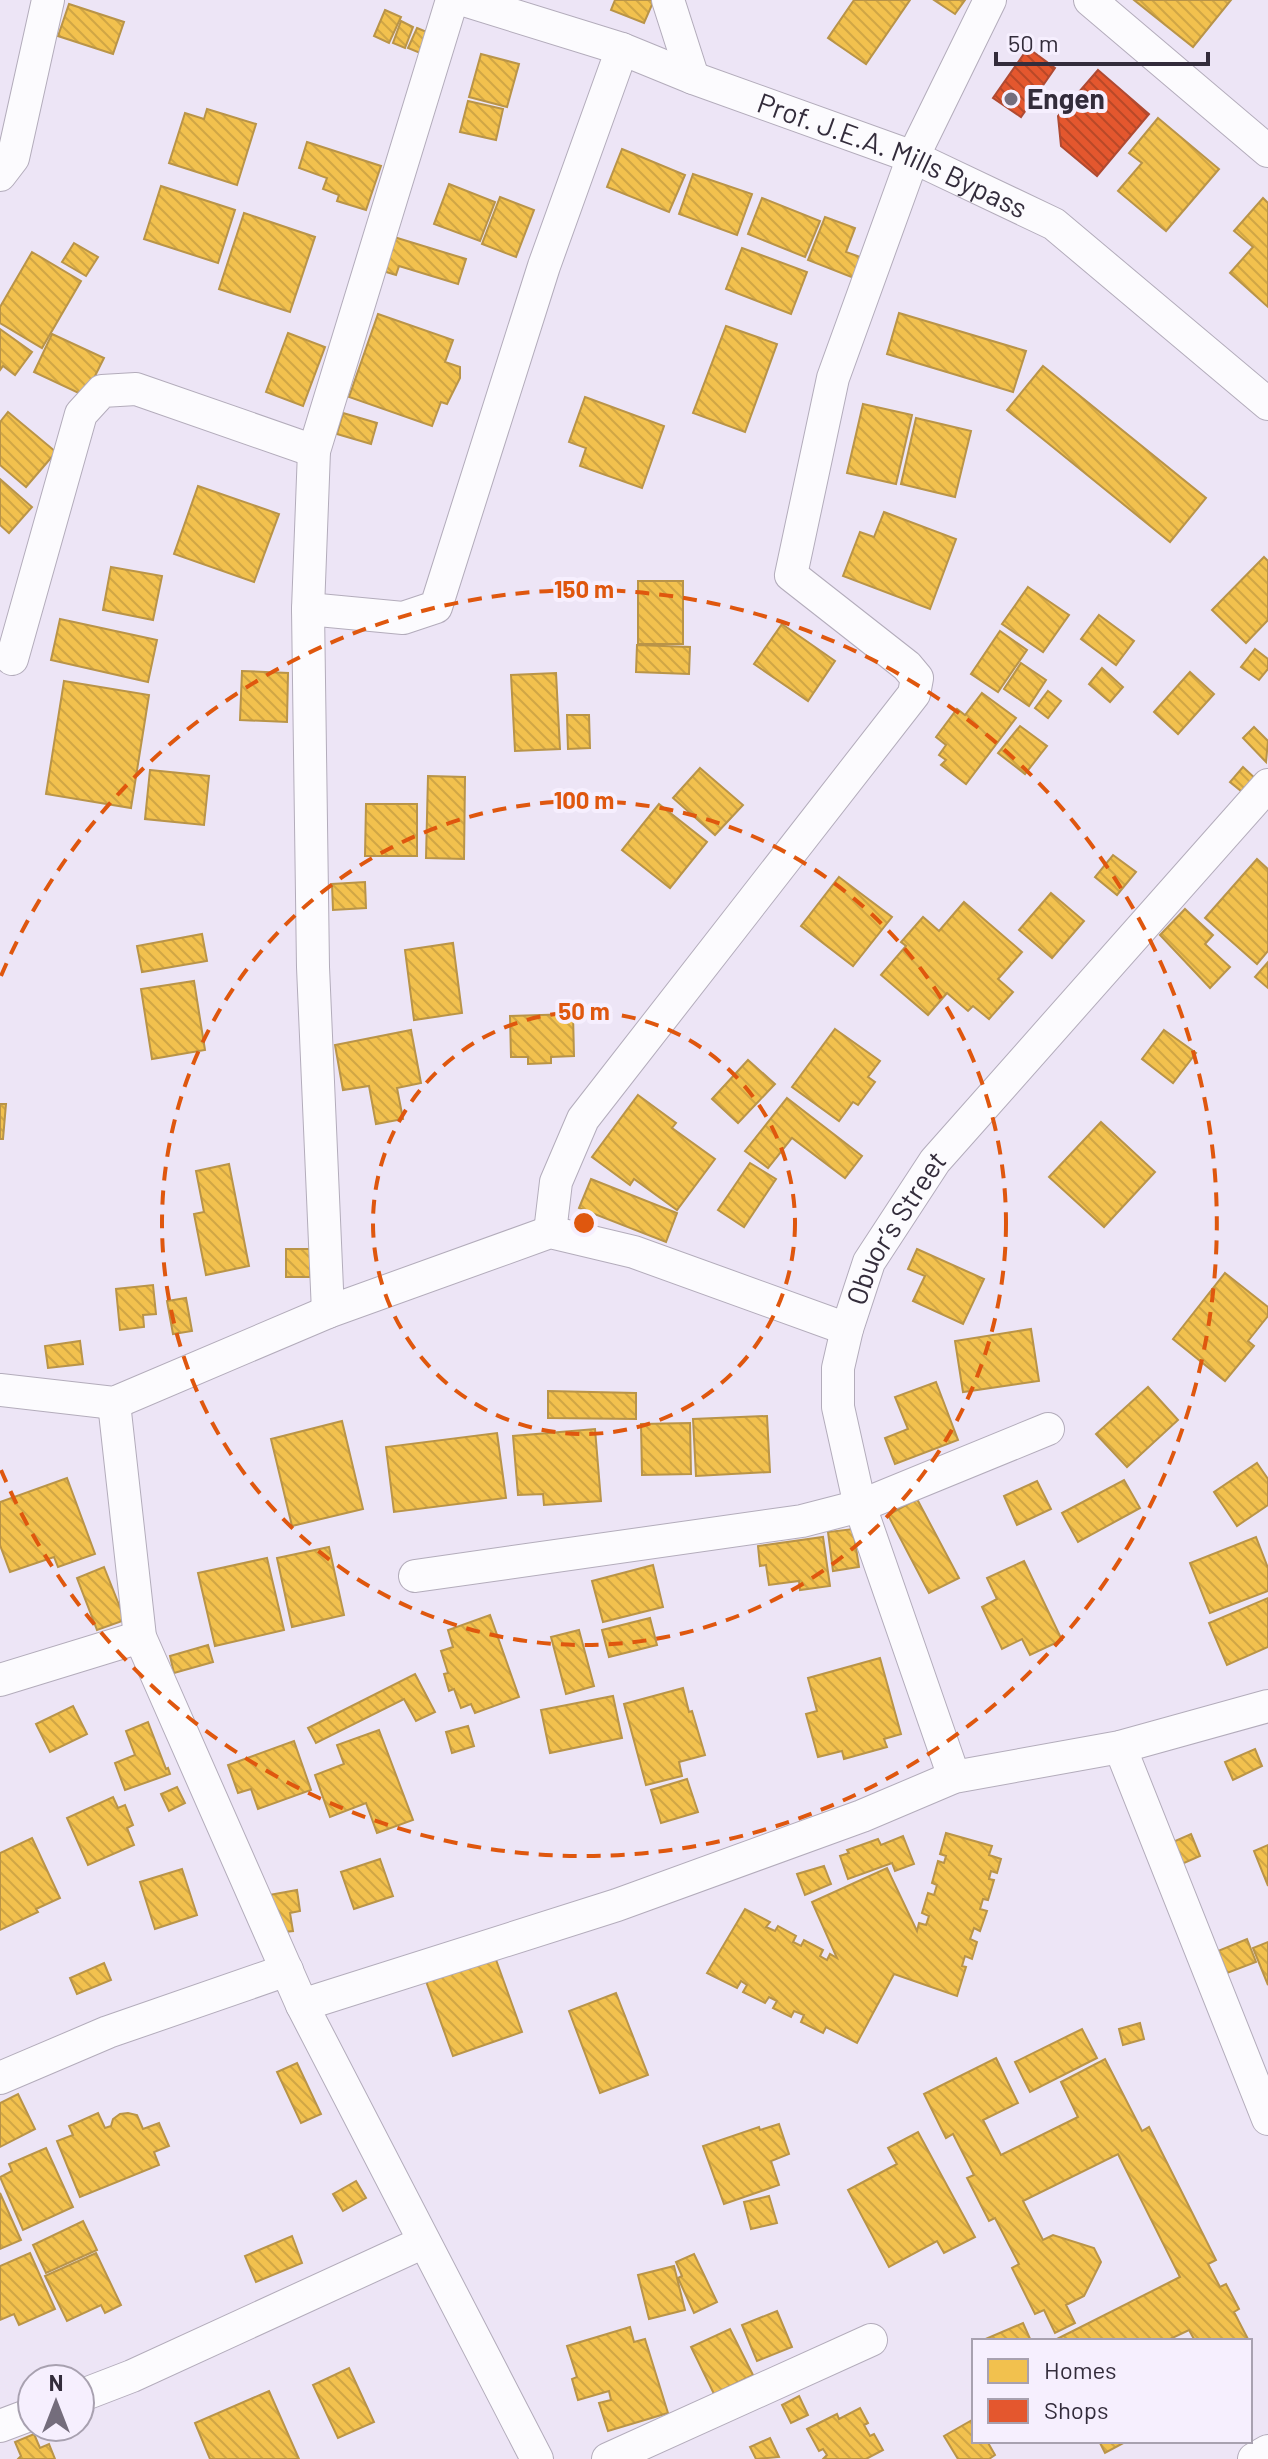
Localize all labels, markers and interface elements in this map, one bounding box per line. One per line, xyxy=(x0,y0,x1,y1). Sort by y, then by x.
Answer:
scale bar xyxy=(996,16,1208,66)
text: 50 m xyxy=(1008,28,1059,57)
place label: Engen xyxy=(1027,81,1105,115)
street label: Prof. J.E.A. Mills Bypass xyxy=(753,85,1033,225)
marker: Engen xyxy=(1002,90,1020,108)
text: 150 m xyxy=(554,574,614,603)
text: 100 m xyxy=(554,785,614,814)
text: 50 m xyxy=(558,996,610,1025)
street label: Obuor’s Street xyxy=(838,1143,952,1309)
centre of rings xyxy=(570,1209,598,1237)
legend xyxy=(972,2339,1252,2443)
text: Homes xyxy=(1044,2355,1117,2384)
north arrow xyxy=(16,2363,96,2443)
text: N xyxy=(49,2369,63,2395)
text: Shops xyxy=(1044,2395,1109,2424)

